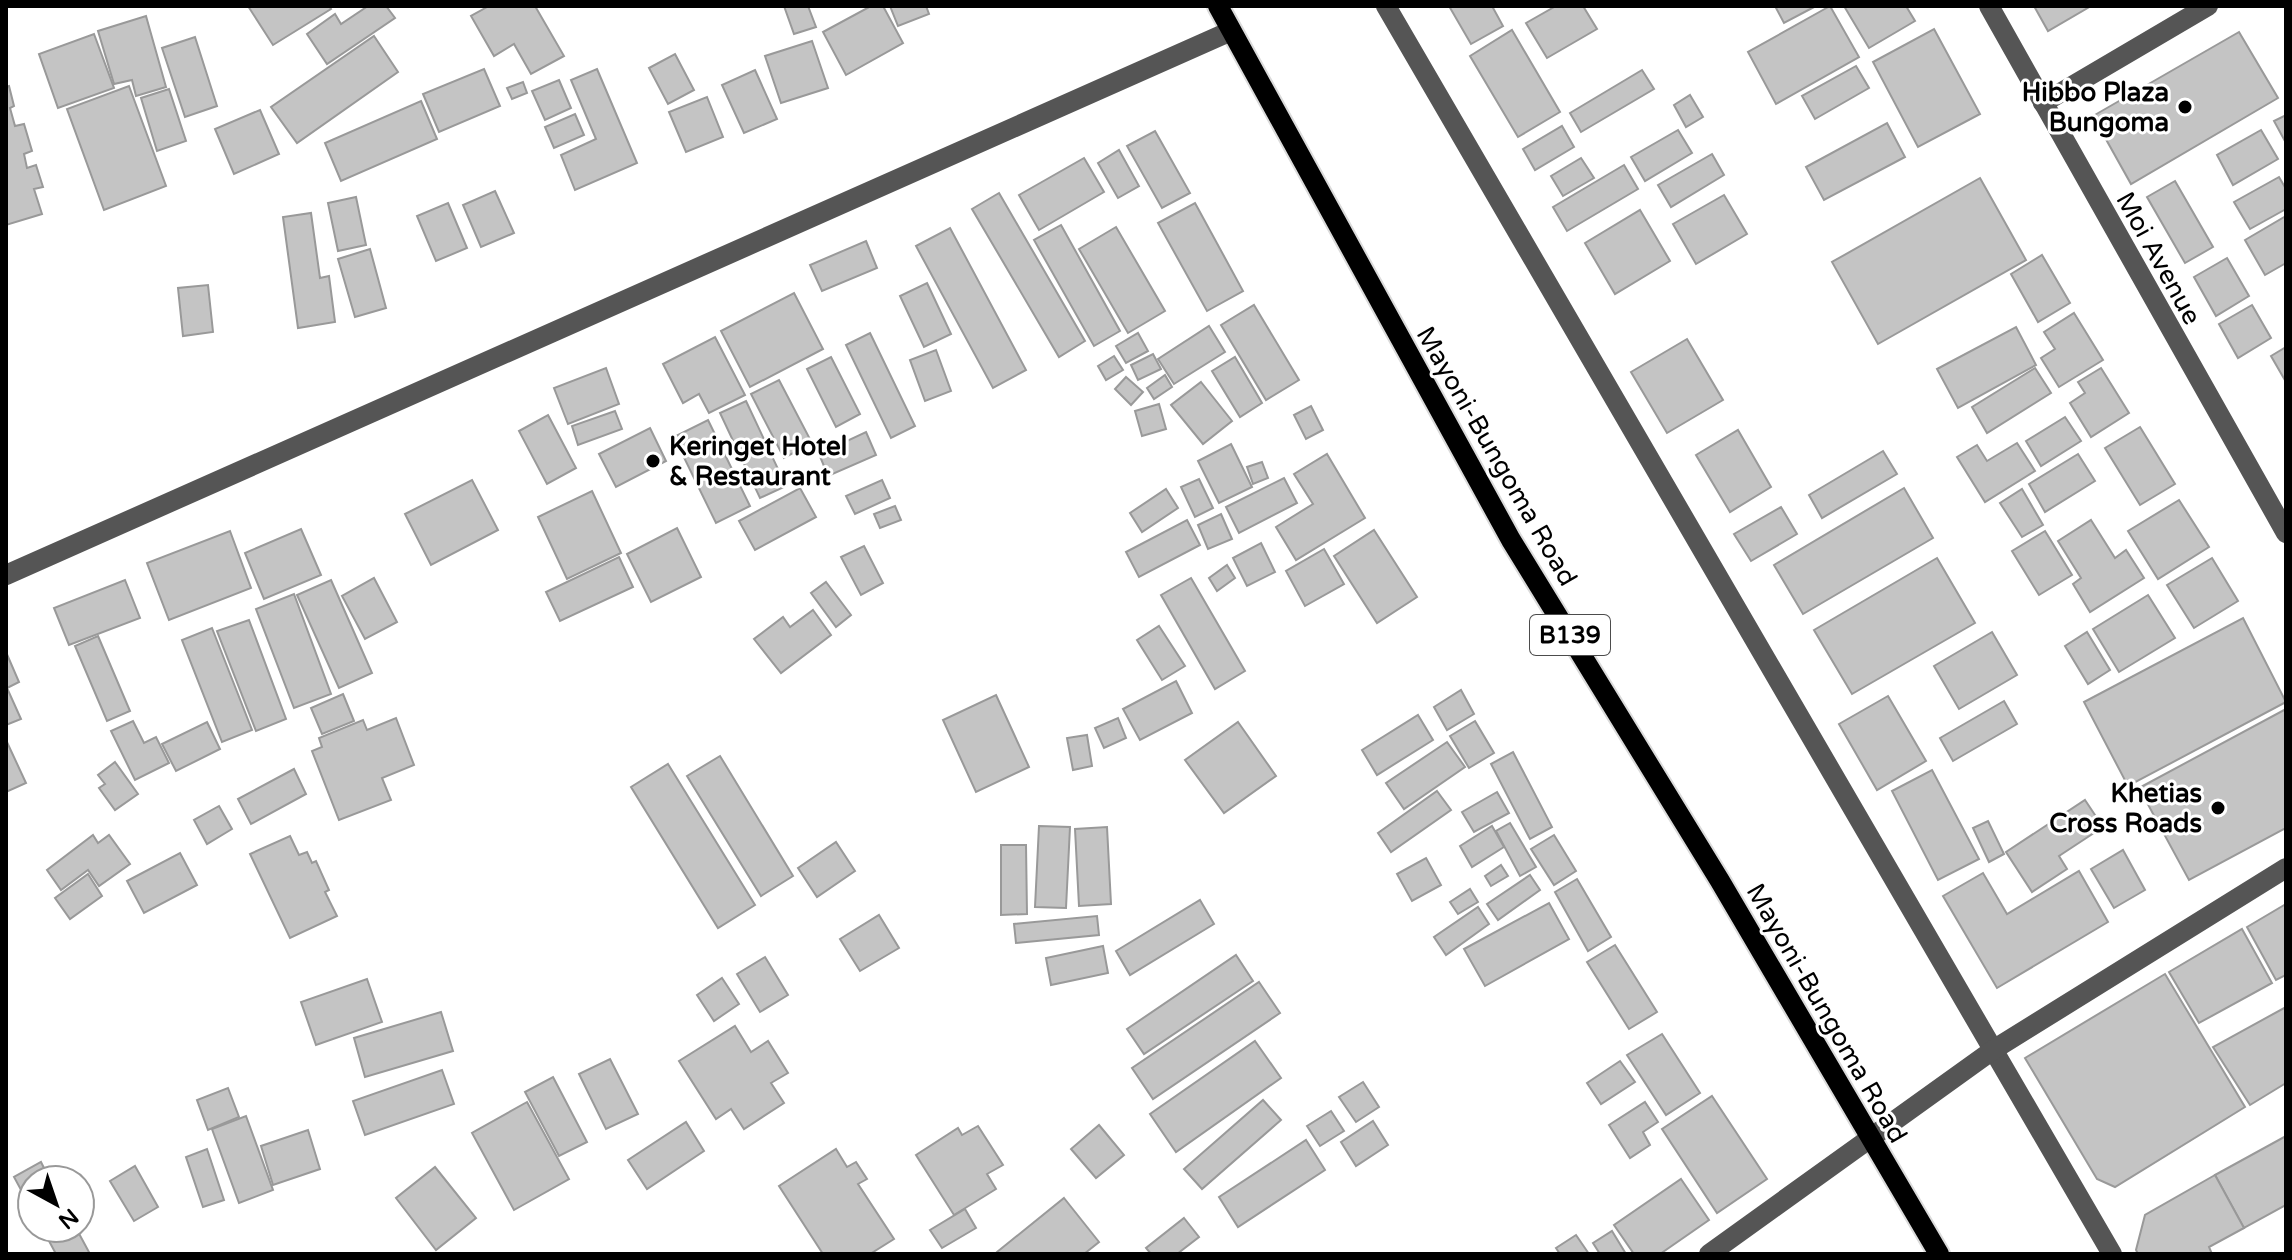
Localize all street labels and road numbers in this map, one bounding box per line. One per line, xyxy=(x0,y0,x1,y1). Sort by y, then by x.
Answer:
street label: Moi Avenue xyxy=(2109,187,2208,330)
street label: Mayoni-Bungoma Road xyxy=(1410,321,1584,591)
road number: B139 xyxy=(1530,615,1610,655)
street label: Mayoni-Bungoma Road xyxy=(1740,878,1914,1148)

